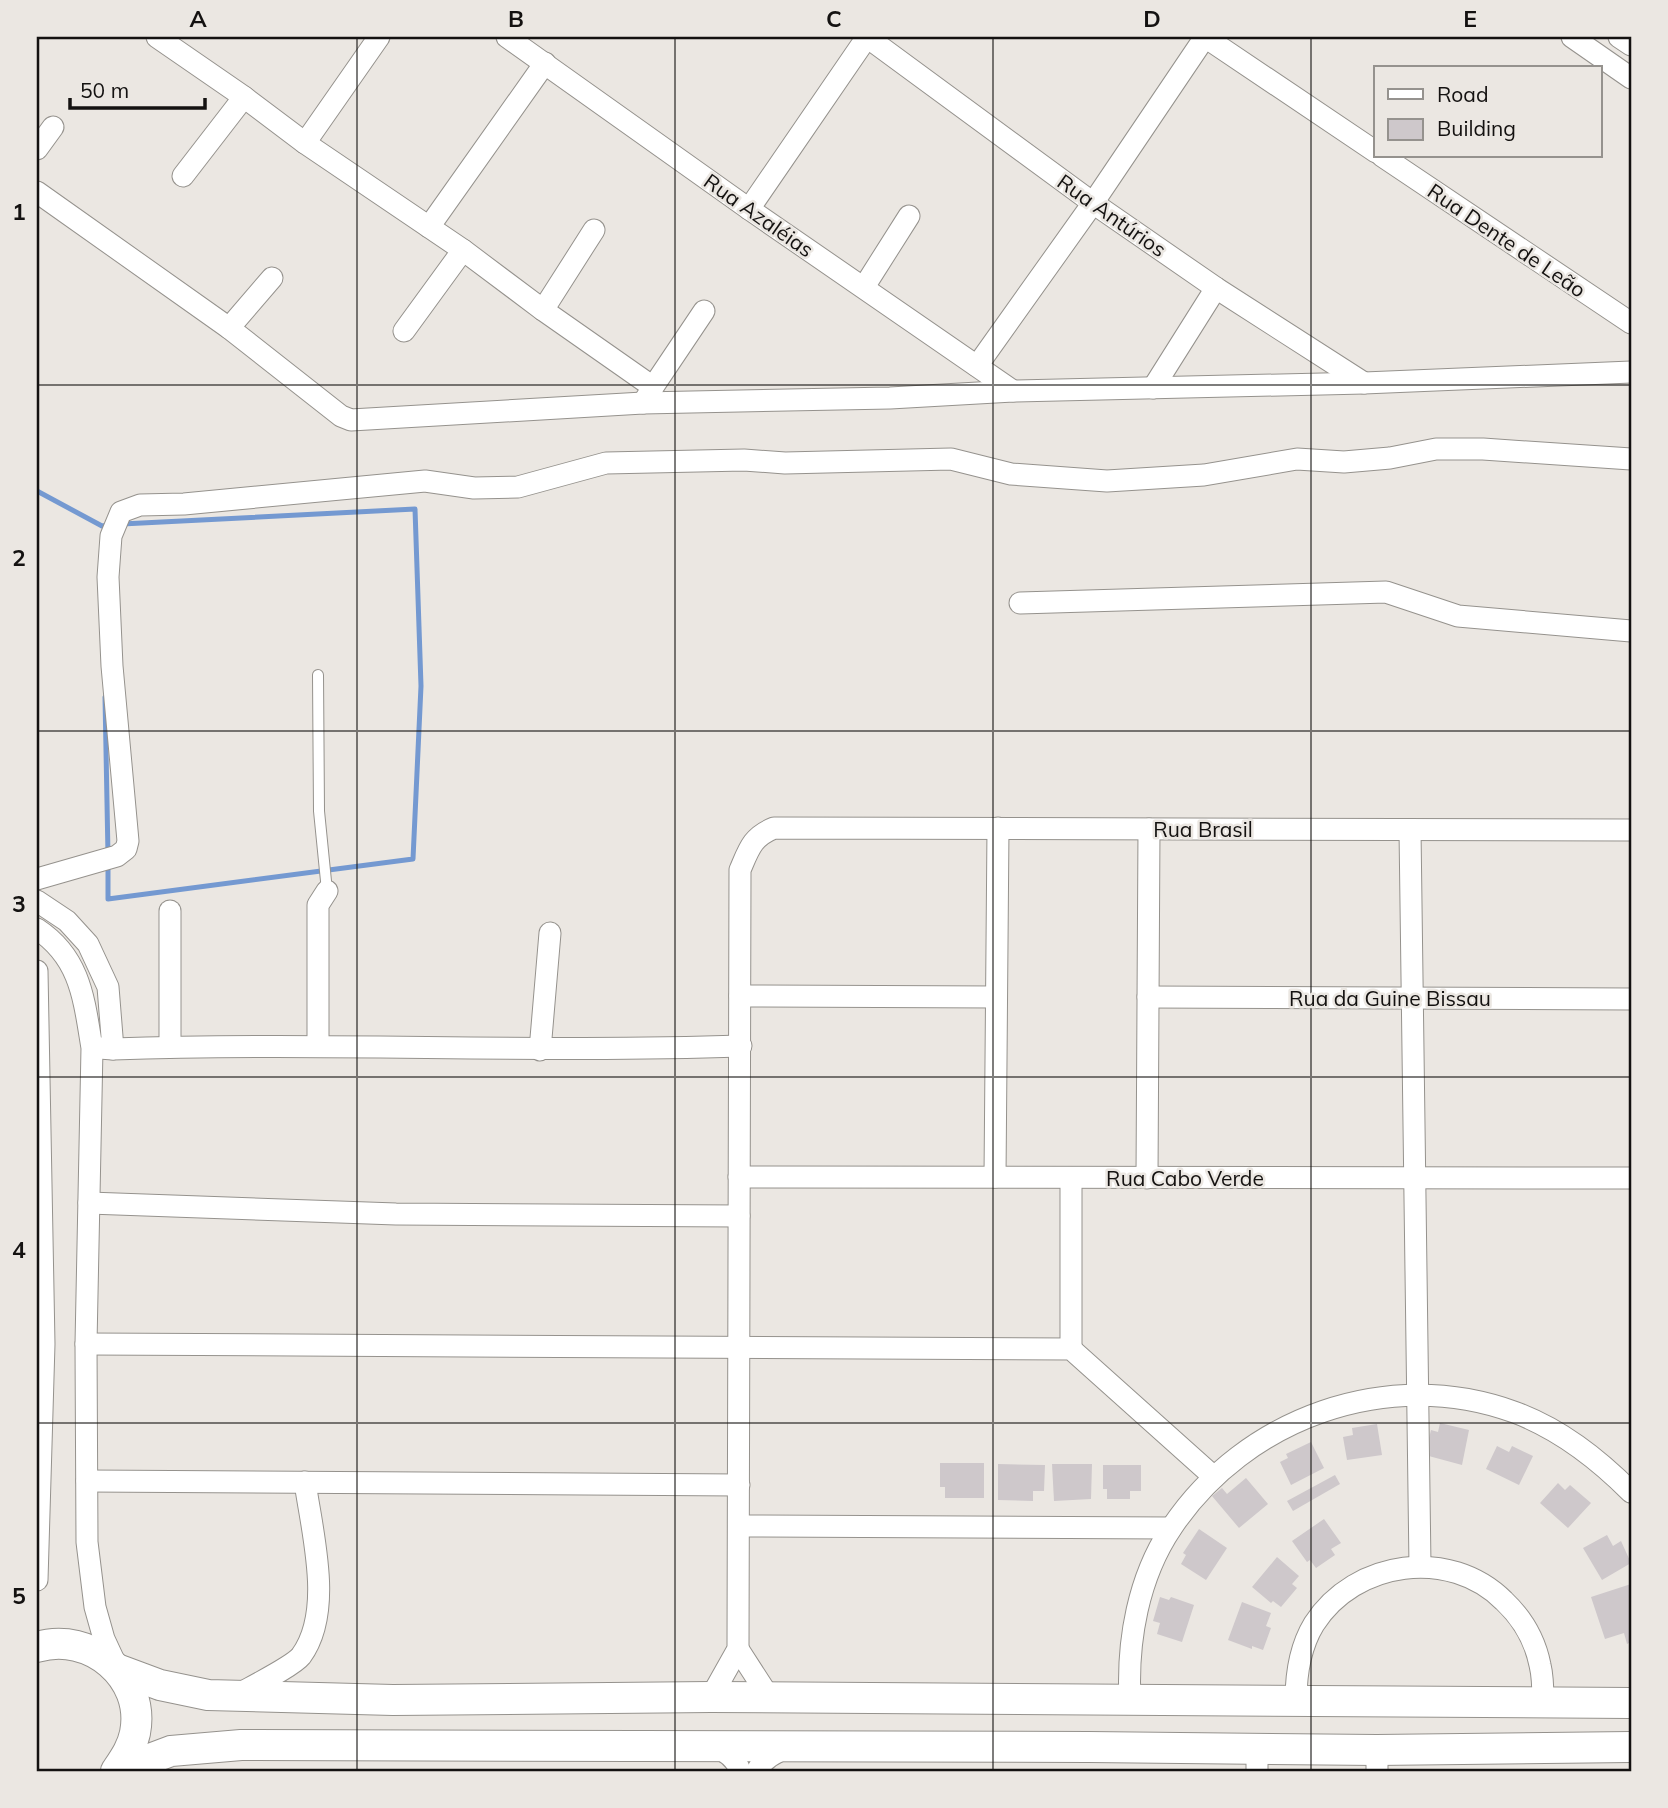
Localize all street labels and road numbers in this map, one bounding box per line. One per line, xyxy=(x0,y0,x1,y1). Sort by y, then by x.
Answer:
street label: Rua Azaléias xyxy=(699,168,819,262)
street label: Rua Antúrios xyxy=(1053,168,1171,262)
street label: Rua Dente de Leão xyxy=(1423,177,1591,303)
street label: Rua Brasil xyxy=(1153,816,1253,842)
street label: Rua da Guine Bissau xyxy=(1289,985,1491,1011)
street label: Rua Cabo Verde xyxy=(1106,1165,1264,1191)

